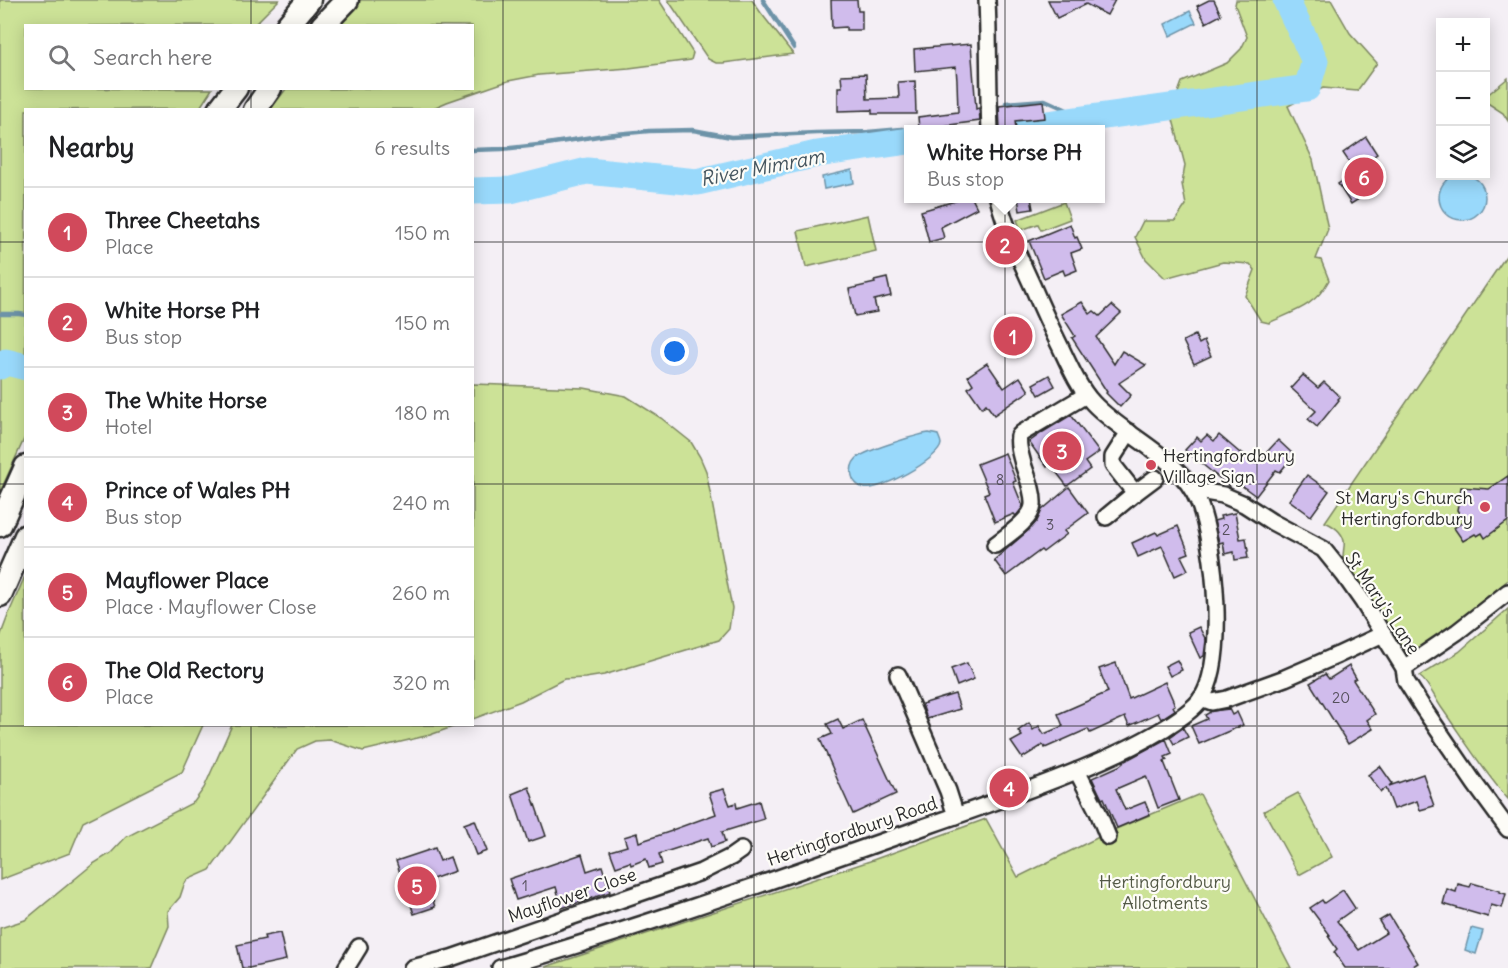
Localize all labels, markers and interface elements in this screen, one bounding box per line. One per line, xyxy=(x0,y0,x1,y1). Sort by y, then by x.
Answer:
map controls xyxy=(1436,18,1490,180)
button: + xyxy=(1436,18,1490,72)
search box xyxy=(24,24,474,90)
icon: search xyxy=(45,41,78,74)
text: Search here xyxy=(93,43,212,71)
button: − xyxy=(1436,72,1490,126)
popup xyxy=(904,125,1105,203)
button: layers xyxy=(1436,126,1490,180)
text: Nearby xyxy=(48,131,134,164)
text: 6 results xyxy=(374,135,450,160)
text: White Horse PH xyxy=(927,138,1082,166)
water label: River Mimram xyxy=(698,143,827,191)
pin: 6 xyxy=(1344,154,1384,200)
text: Bus stop xyxy=(927,166,1004,191)
text: Three Cheetahs xyxy=(105,206,260,234)
text: 1 xyxy=(64,220,71,245)
text: 150 m xyxy=(395,220,450,245)
pin: 2 xyxy=(986,222,1024,268)
text: Place xyxy=(105,234,153,259)
text: White Horse PH xyxy=(105,296,260,324)
text: 2 xyxy=(62,310,73,335)
text: 150 m xyxy=(395,310,450,335)
pin: 1 xyxy=(994,314,1032,358)
text: Bus stop xyxy=(105,324,182,349)
your location xyxy=(660,337,689,366)
text: The White Horse xyxy=(105,386,267,414)
text: 3 xyxy=(62,400,73,425)
text: 180 m xyxy=(395,400,450,425)
text: Hotel xyxy=(105,414,152,439)
pin: 3 xyxy=(1042,428,1082,474)
place label: Hertingfordbury Village Sign xyxy=(1163,444,1295,488)
marker: Hertingfordbury Village Sign xyxy=(1144,458,1158,472)
house number: 8 xyxy=(996,470,1004,489)
text: Prince of Wales PH xyxy=(105,476,290,504)
place label: St Mary's Church Hertingfordbury xyxy=(1335,486,1473,530)
text: 4 xyxy=(62,490,73,515)
text: 240 m xyxy=(392,490,450,515)
marker: St Mary's Church Hertingfordbury xyxy=(1478,500,1492,514)
text: Bus stop xyxy=(105,504,182,529)
house number: 3 xyxy=(1046,515,1054,534)
house number: 2 xyxy=(1222,520,1230,539)
street label: St Mary's Lane xyxy=(1340,548,1426,658)
text: Mayflower Place xyxy=(105,566,269,594)
text: 5 xyxy=(62,580,73,605)
text: 260 m xyxy=(392,580,450,605)
text: Place · Mayflower Close xyxy=(105,594,317,619)
text: The Old Rectory xyxy=(105,656,264,684)
text: 6 xyxy=(62,670,73,695)
text: 320 m xyxy=(392,670,450,695)
text: Place xyxy=(105,684,153,709)
house number: 20 xyxy=(1332,688,1350,707)
pin: 4 xyxy=(990,766,1028,810)
street label: Hertingfordbury Road xyxy=(764,791,940,871)
street label: Mayflower Close xyxy=(505,862,639,928)
pin: 5 xyxy=(398,864,436,908)
park label: Hertingfordbury Allotments xyxy=(1099,870,1231,914)
house number: 1 xyxy=(522,876,528,895)

